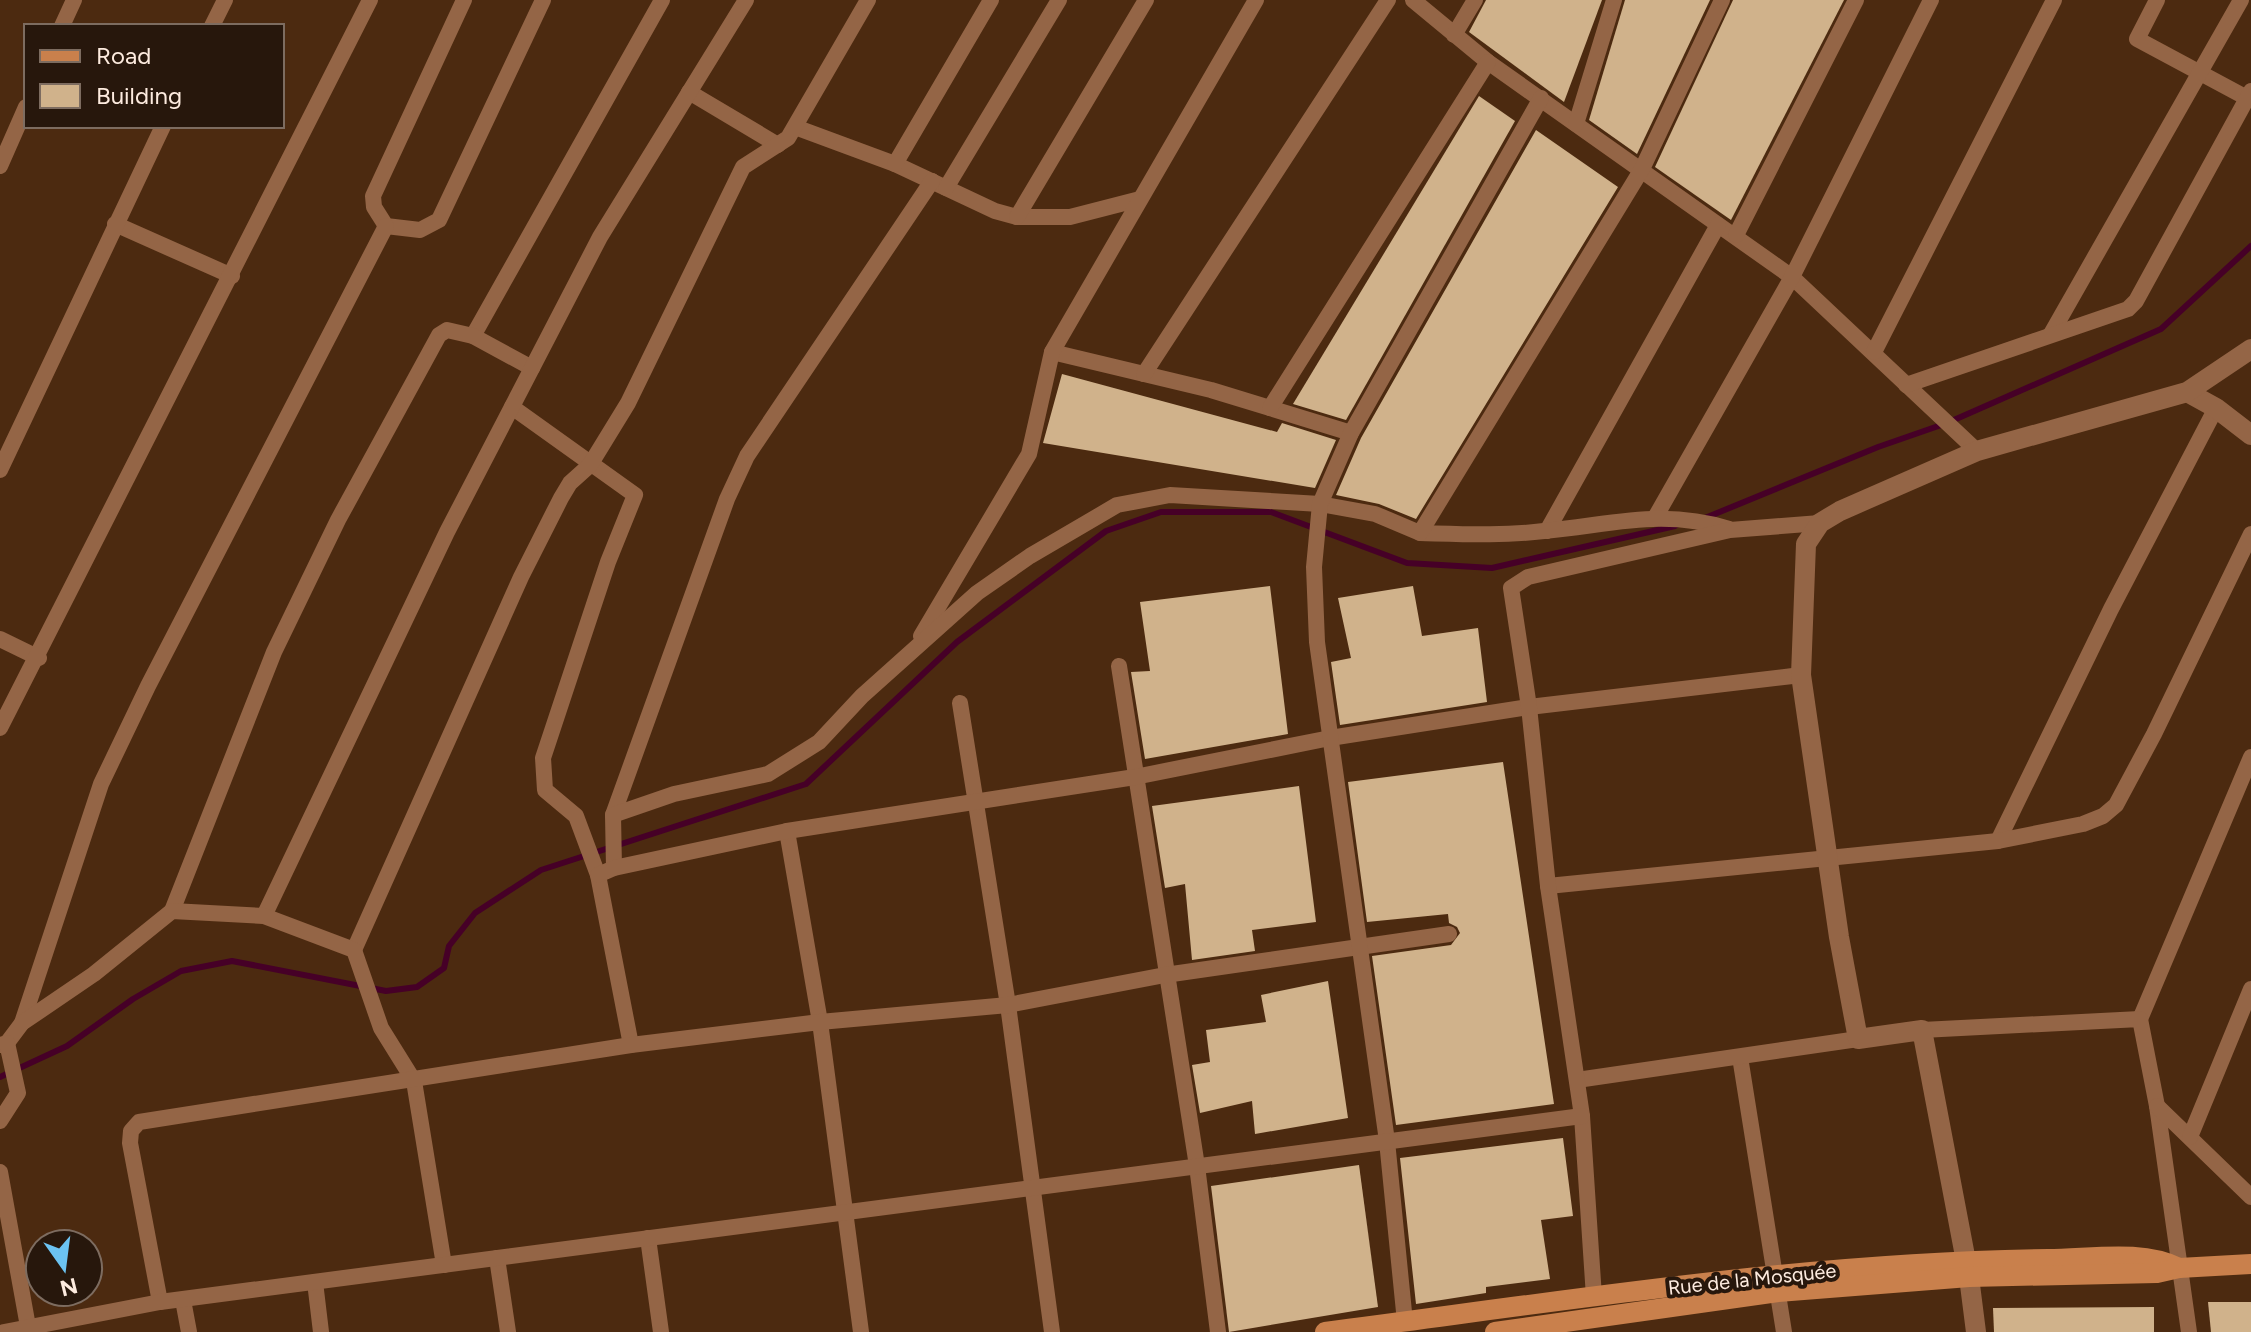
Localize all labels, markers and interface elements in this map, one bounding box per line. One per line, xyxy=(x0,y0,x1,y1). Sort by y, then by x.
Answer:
legend xyxy=(24,24,284,128)
text: Road xyxy=(96,41,151,70)
text: Building xyxy=(96,81,182,110)
north arrow xyxy=(24,1228,104,1308)
street label: Rue de la Mosquée xyxy=(1667,1258,1837,1300)
text: N xyxy=(57,1272,80,1302)

